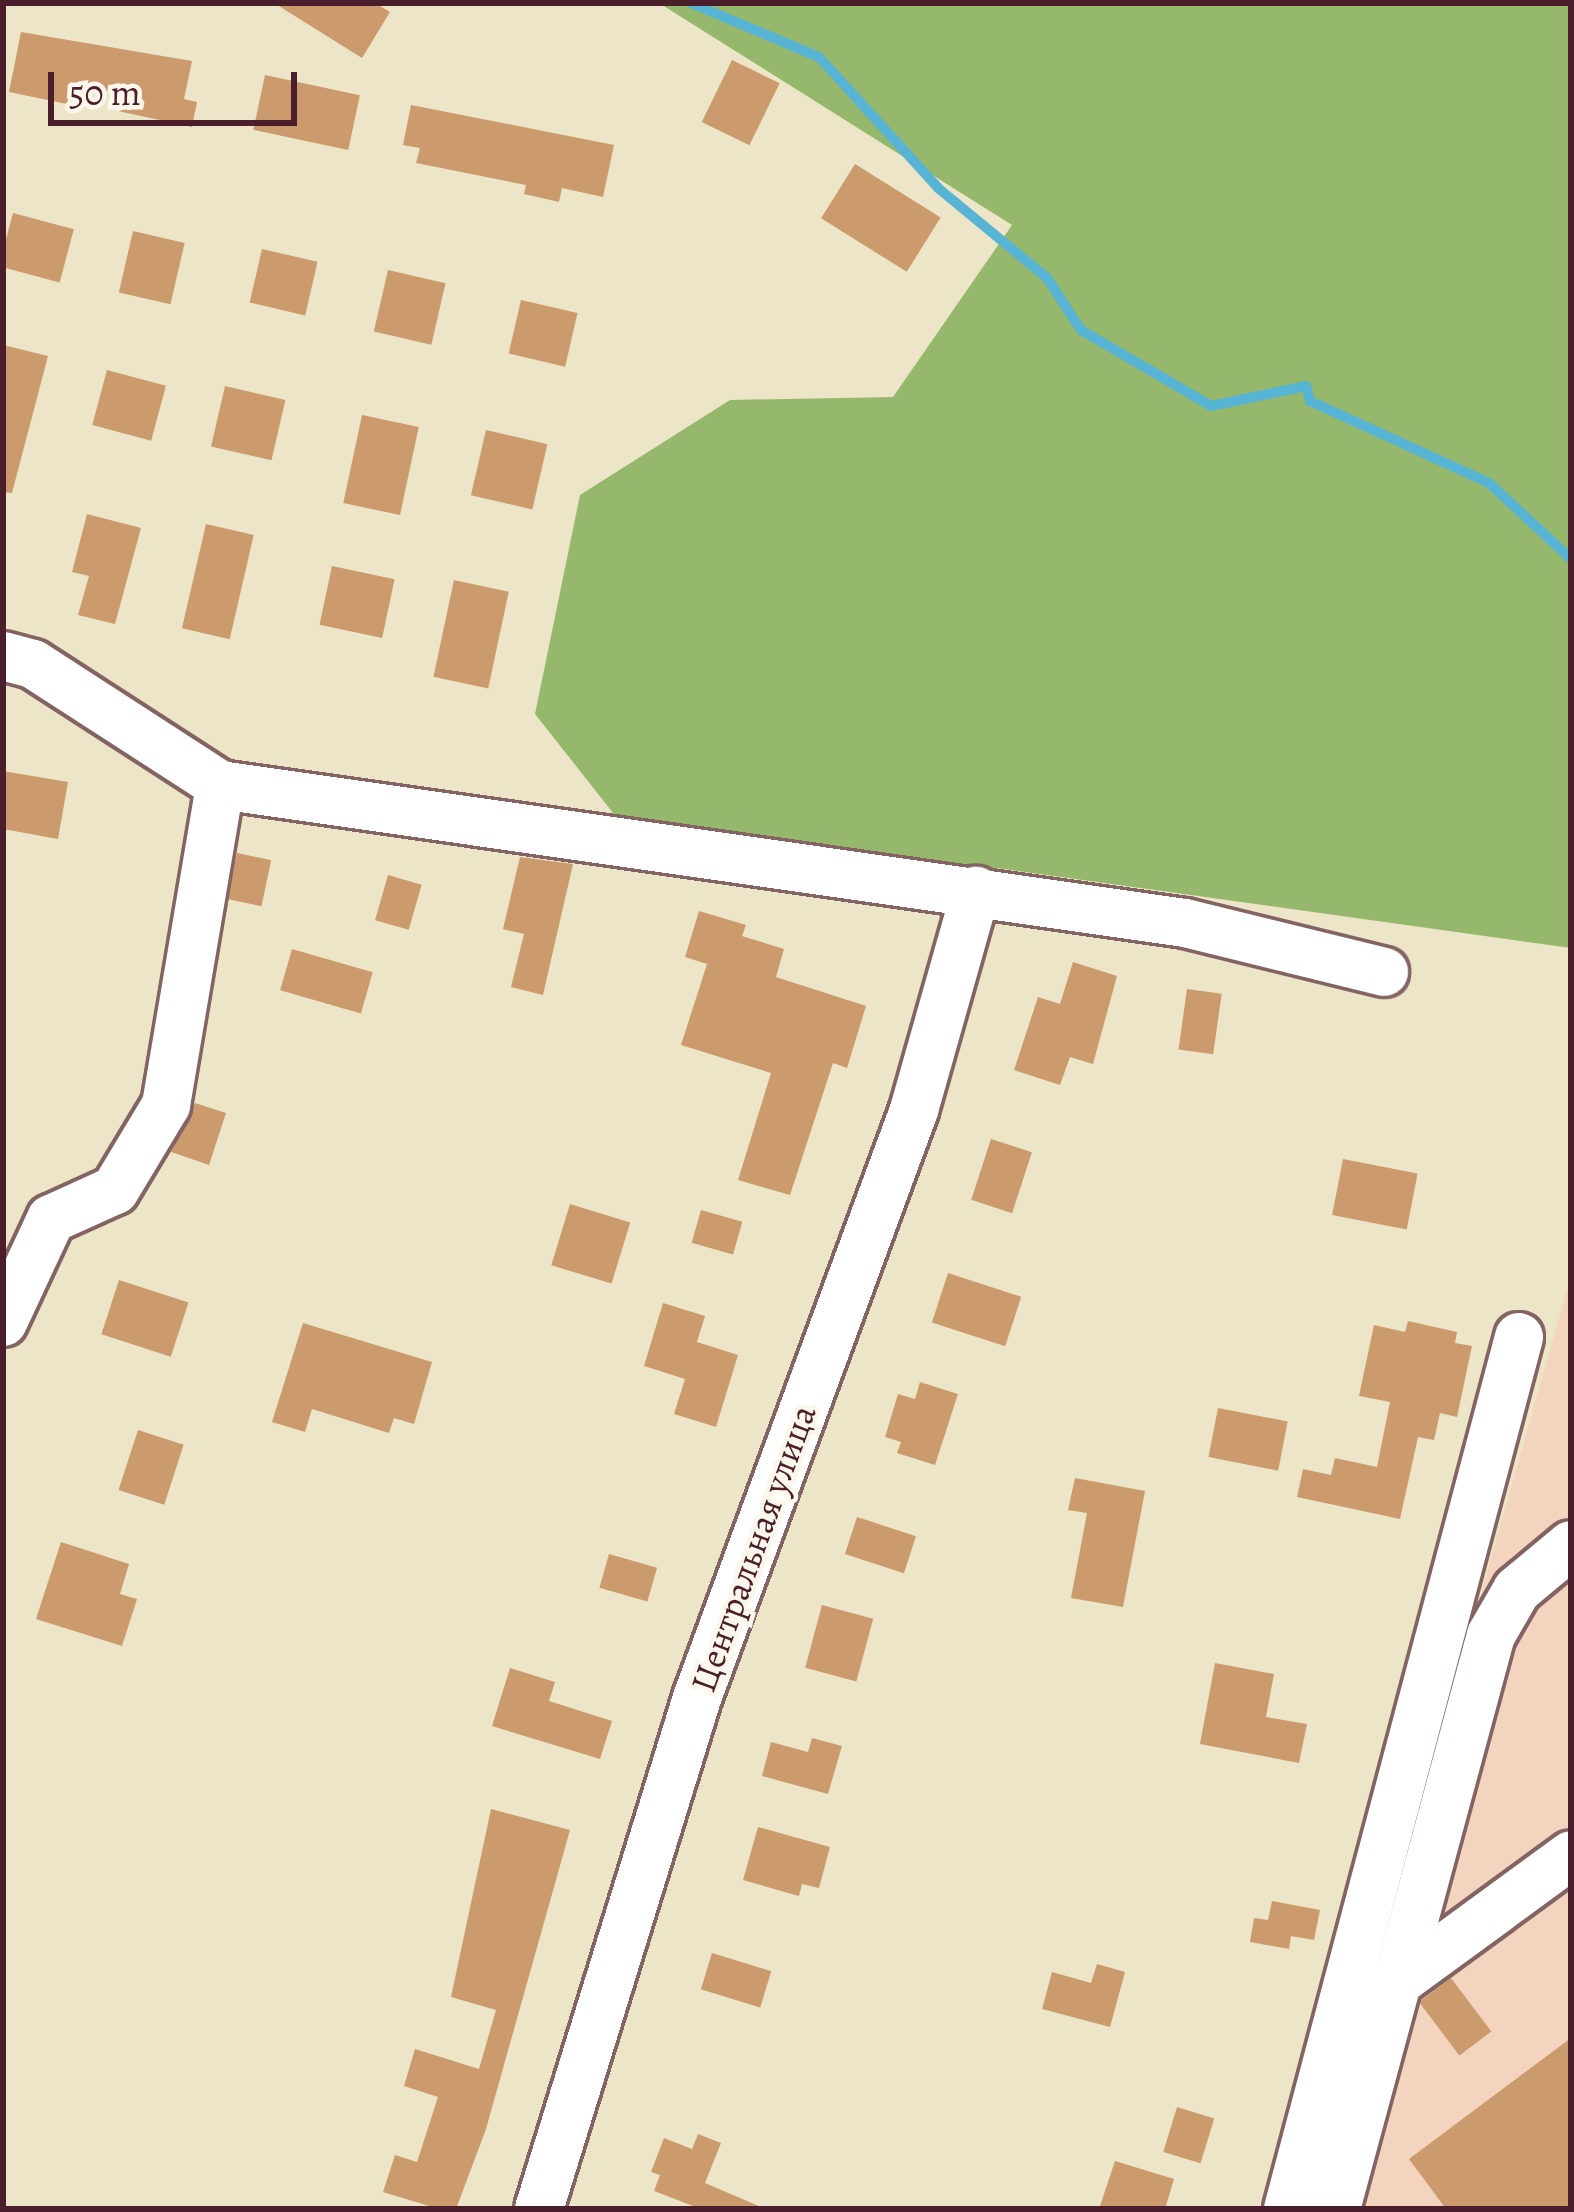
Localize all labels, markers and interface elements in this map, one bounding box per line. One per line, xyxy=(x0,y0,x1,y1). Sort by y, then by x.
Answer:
scale bar xyxy=(54,48,303,122)
text: 50 m xyxy=(69,68,141,117)
street label: Центральная улица xyxy=(681,1399,825,1697)

